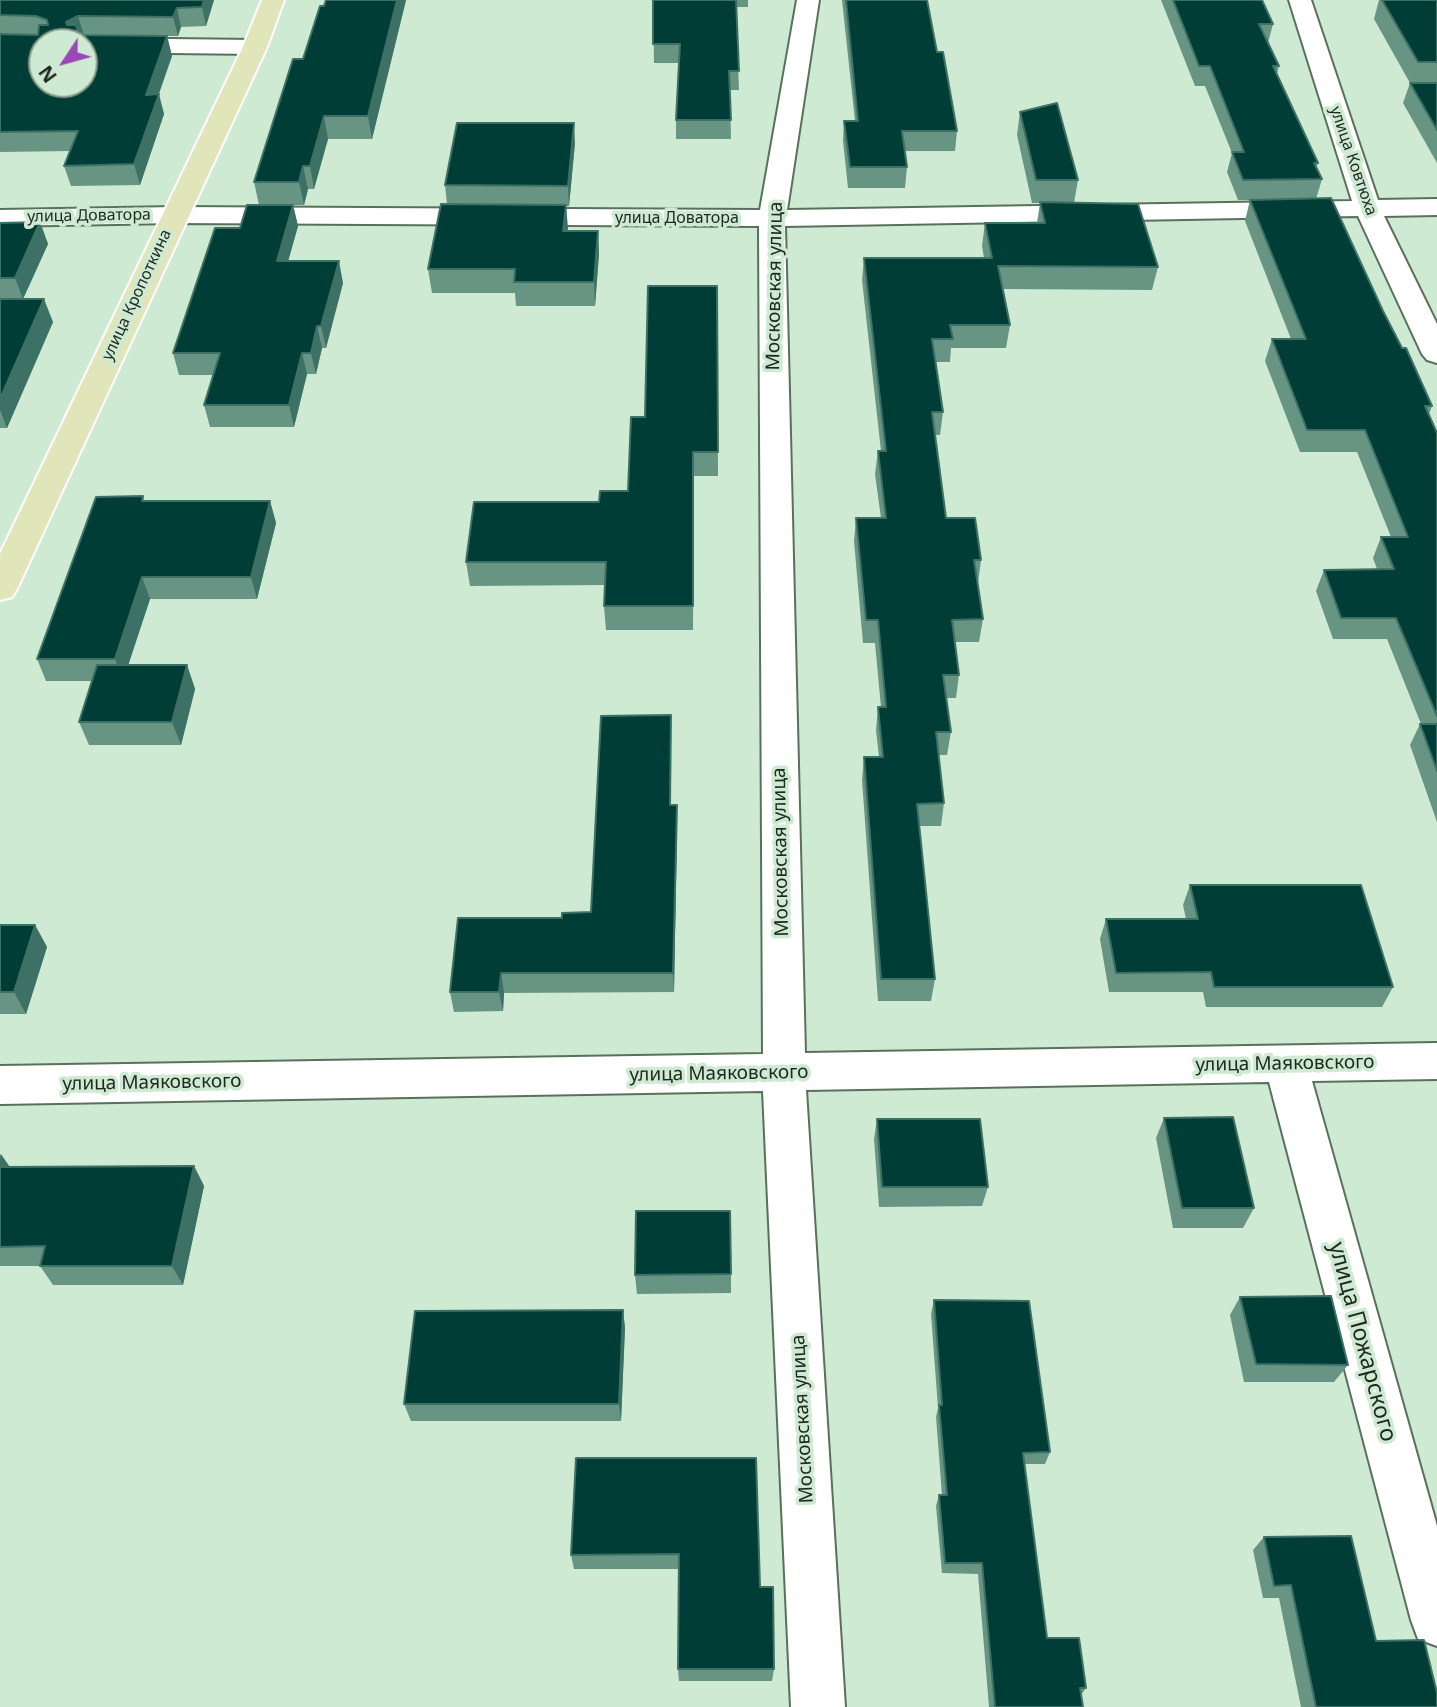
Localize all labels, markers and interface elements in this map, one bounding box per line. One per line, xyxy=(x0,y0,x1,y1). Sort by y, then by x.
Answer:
north arrow xyxy=(28,28,98,98)
text: N xyxy=(33,60,63,88)
street label: улица Ковтюха xyxy=(1325,104,1381,218)
street label: Московская улица xyxy=(762,201,788,371)
street label: улица Доватора xyxy=(27,205,151,227)
street label: улица Доватора xyxy=(615,208,739,228)
street label: улица Кропоткина xyxy=(98,226,176,364)
street label: Московская улица xyxy=(768,767,794,937)
street label: улица Маяковского xyxy=(1195,1051,1375,1077)
street label: улица Маяковского xyxy=(629,1061,809,1087)
street label: улица Маяковского xyxy=(62,1070,242,1096)
street label: улица Пожарского xyxy=(1322,1239,1402,1445)
street label: Московская улица xyxy=(787,1334,819,1504)

